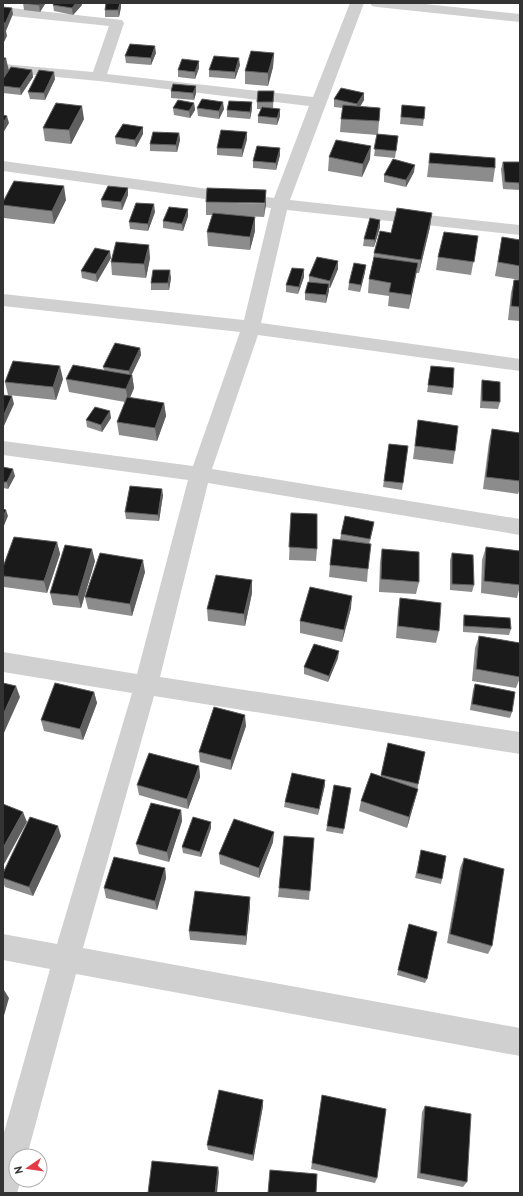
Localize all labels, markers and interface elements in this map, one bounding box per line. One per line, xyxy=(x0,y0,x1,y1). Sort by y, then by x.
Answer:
north arrow xyxy=(8,1148,48,1188)
text: N xyxy=(11,1165,26,1175)

